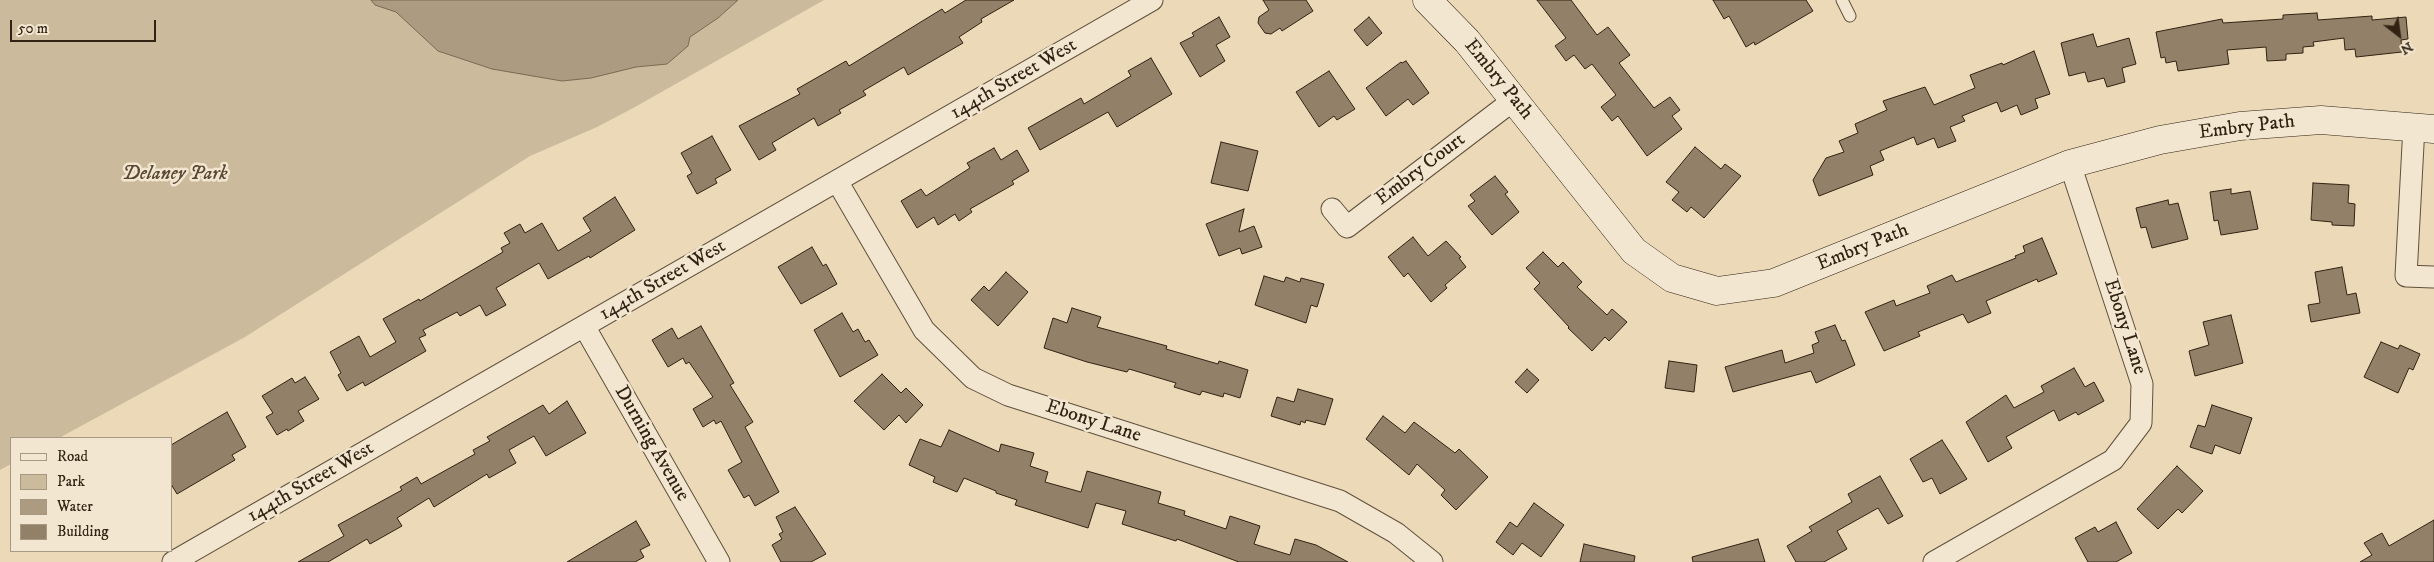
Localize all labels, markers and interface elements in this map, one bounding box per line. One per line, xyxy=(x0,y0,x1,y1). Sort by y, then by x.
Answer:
scale bar xyxy=(12,10,159,42)
north arrow xyxy=(2374,10,2424,60)
text: 50 m xyxy=(18,19,48,38)
street label: 144th Street West xyxy=(947,34,1081,126)
street label: Embry Path xyxy=(1458,35,1538,125)
text: N xyxy=(2397,37,2416,59)
street label: Embry Path xyxy=(2198,110,2296,146)
street label: Embry Court xyxy=(1371,128,1471,212)
park label: Delaney Park xyxy=(122,163,228,187)
street label: Embry Path xyxy=(1814,219,1912,277)
street label: 144th Street West xyxy=(596,235,730,327)
street label: Ebony Lane xyxy=(2097,276,2151,378)
street label: Durning Avenue xyxy=(608,382,694,506)
street label: Ebony Lane xyxy=(1042,395,1144,449)
legend xyxy=(10,437,172,552)
street label: 144th Street West xyxy=(244,437,378,529)
text: Road xyxy=(57,447,88,466)
text: Park xyxy=(57,472,85,491)
text: Water xyxy=(57,497,93,516)
text: Building xyxy=(57,522,109,541)

